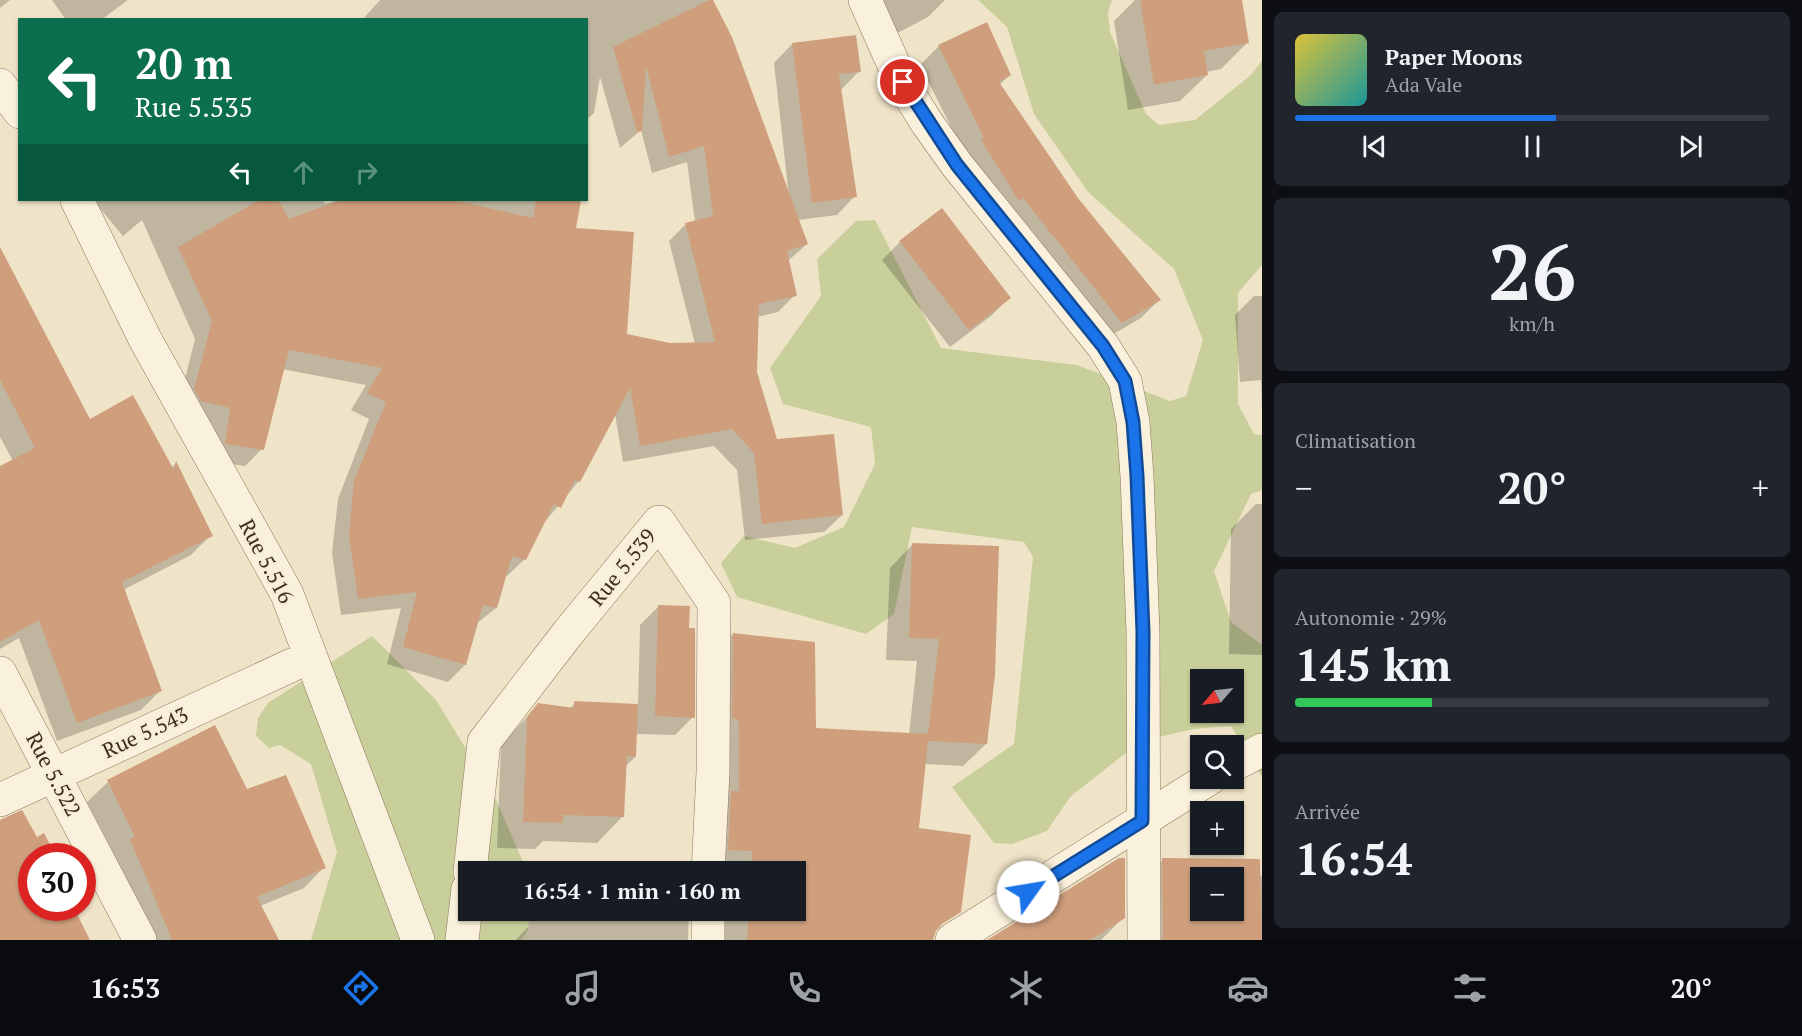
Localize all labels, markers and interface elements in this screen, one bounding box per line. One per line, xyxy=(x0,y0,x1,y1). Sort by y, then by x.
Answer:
text: 20 m xyxy=(135,35,233,91)
icon: left xyxy=(36,42,114,120)
text: Paper Moons xyxy=(1385,42,1523,71)
pin xyxy=(877,56,928,107)
icon: arrive xyxy=(886,65,919,98)
text: Ada Vale xyxy=(1385,71,1462,98)
text: Rue 5.535 xyxy=(135,89,253,125)
icon: previous xyxy=(1358,130,1391,163)
icon: pause xyxy=(1516,130,1549,163)
icon: next xyxy=(1674,130,1707,163)
icon: left xyxy=(224,156,257,189)
icon: ahead xyxy=(287,156,320,189)
icon: right xyxy=(350,156,383,189)
text: 26 xyxy=(1488,219,1576,322)
text: km/h xyxy=(1509,310,1555,337)
text: Climatisation xyxy=(1295,427,1416,454)
text: 20° xyxy=(1497,457,1567,517)
text: − xyxy=(1295,466,1313,509)
text: + xyxy=(1751,466,1769,509)
street label: Rue 5.516 xyxy=(233,514,301,608)
street label: Rue 5.539 xyxy=(582,523,662,611)
text: Autonomie · 29% xyxy=(1295,604,1447,631)
text: 145 km xyxy=(1295,634,1451,694)
north arrow xyxy=(1190,669,1244,723)
map controls xyxy=(1190,669,1244,921)
street label: Rue 5.543 xyxy=(98,700,192,764)
street label: Rue 5.522 xyxy=(20,727,88,821)
button: search xyxy=(1190,735,1244,789)
text: Arrivée xyxy=(1295,798,1360,825)
button: + xyxy=(1190,801,1244,855)
text: 16:54 xyxy=(1295,828,1412,888)
speed limit sign: 30 xyxy=(18,843,96,921)
position arrow xyxy=(996,860,1060,924)
button: − xyxy=(1190,867,1244,921)
text: 16:54 · 1 min · 160 m xyxy=(523,876,741,905)
icon: directions xyxy=(340,967,382,1009)
icon: music xyxy=(562,967,604,1009)
icon: phone xyxy=(783,967,825,1009)
icon: climate xyxy=(1005,967,1047,1009)
icon: car xyxy=(1227,967,1269,1009)
icon: filters xyxy=(1449,967,1491,1009)
text: 16:53 xyxy=(90,970,160,1006)
text: 20° xyxy=(1670,970,1712,1006)

